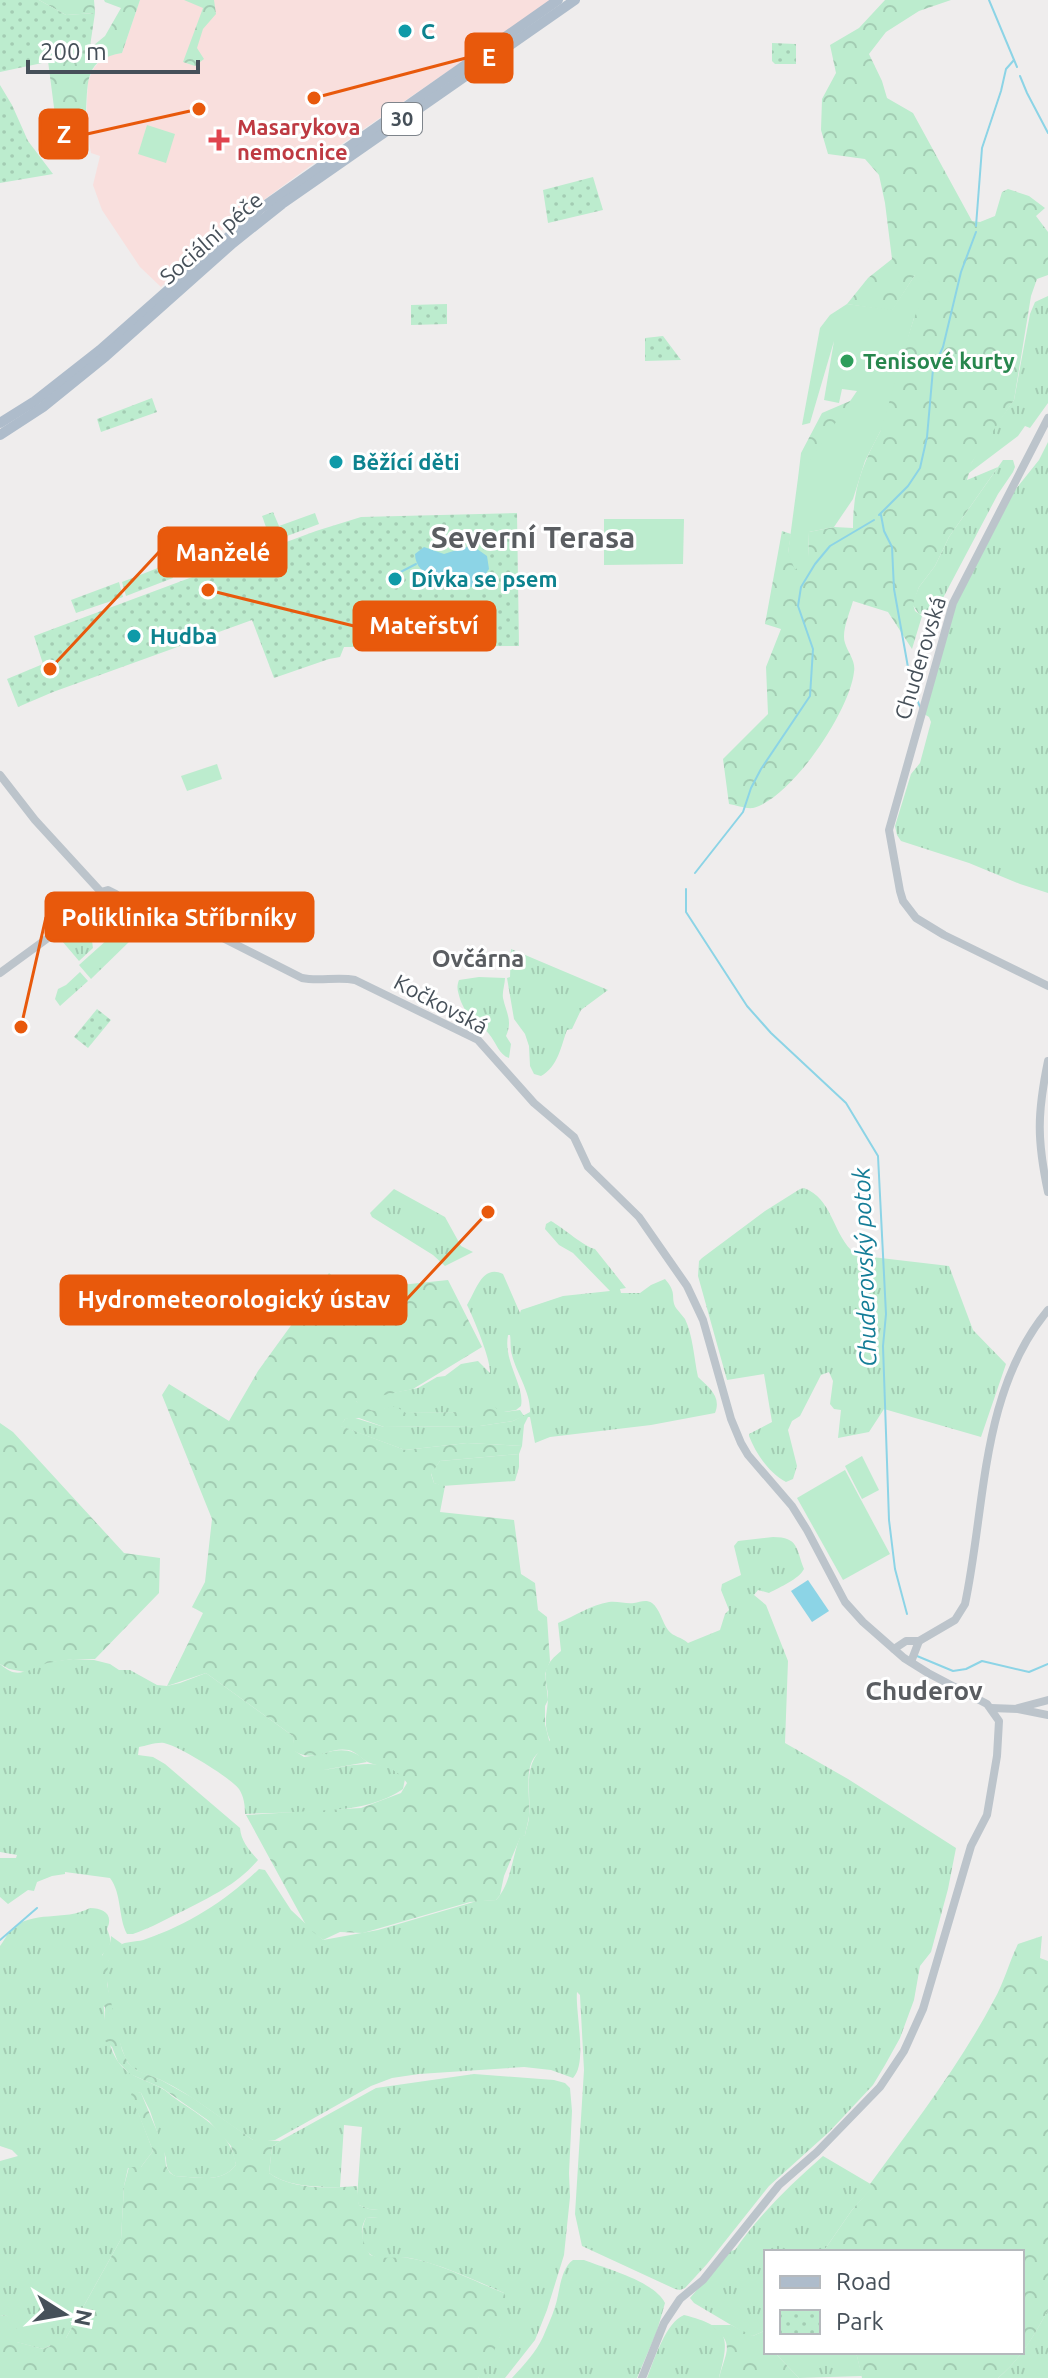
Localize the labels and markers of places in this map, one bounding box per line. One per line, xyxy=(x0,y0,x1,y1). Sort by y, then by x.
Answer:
place label: C xyxy=(421,18,435,43)
marker: C xyxy=(396,22,414,40)
callout: E xyxy=(466,34,512,82)
callout: Z xyxy=(40,110,87,158)
place label: Masarykova nemocnice xyxy=(237,114,360,164)
marker: Masarykova nemocnice xyxy=(208,129,230,151)
place label: Tenisové kurty xyxy=(863,348,1015,373)
marker: Tenisové kurty xyxy=(838,352,856,370)
place label: Běžící děti xyxy=(352,449,460,474)
marker: Běžící děti xyxy=(327,453,345,471)
callout: Manželé xyxy=(159,528,286,576)
place label: Dívka se psem xyxy=(411,566,557,591)
marker: Dívka se psem xyxy=(386,570,404,588)
callout: Mateřství xyxy=(354,602,495,650)
place label: Hudba xyxy=(150,623,217,648)
marker: Hudba xyxy=(125,627,143,645)
callout: Poliklinika Stříbrníky xyxy=(46,893,313,941)
callout: Hydrometeorologický ústav xyxy=(61,1276,406,1324)

